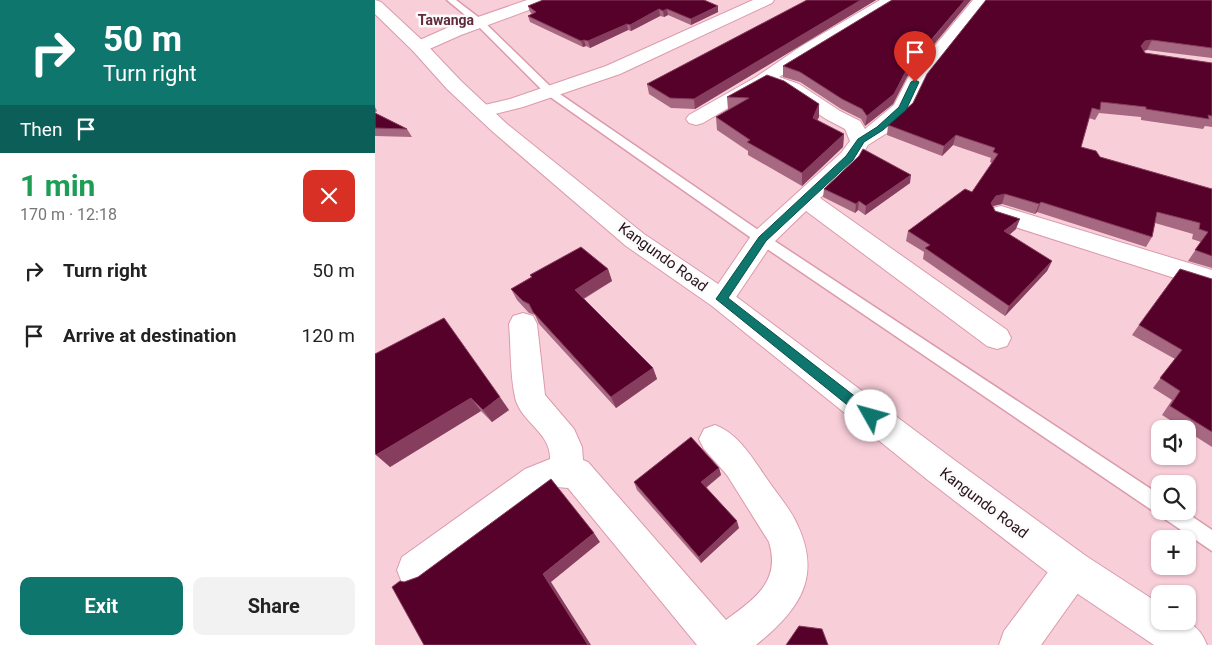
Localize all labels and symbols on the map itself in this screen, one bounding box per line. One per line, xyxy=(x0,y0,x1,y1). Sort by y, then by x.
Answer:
district label: Tawanga xyxy=(418,12,475,28)
pin xyxy=(894,31,936,82)
street label: Kangundo Road xyxy=(615,219,711,295)
position arrow xyxy=(844,389,896,441)
street label: Kangundo Road xyxy=(936,464,1032,542)

